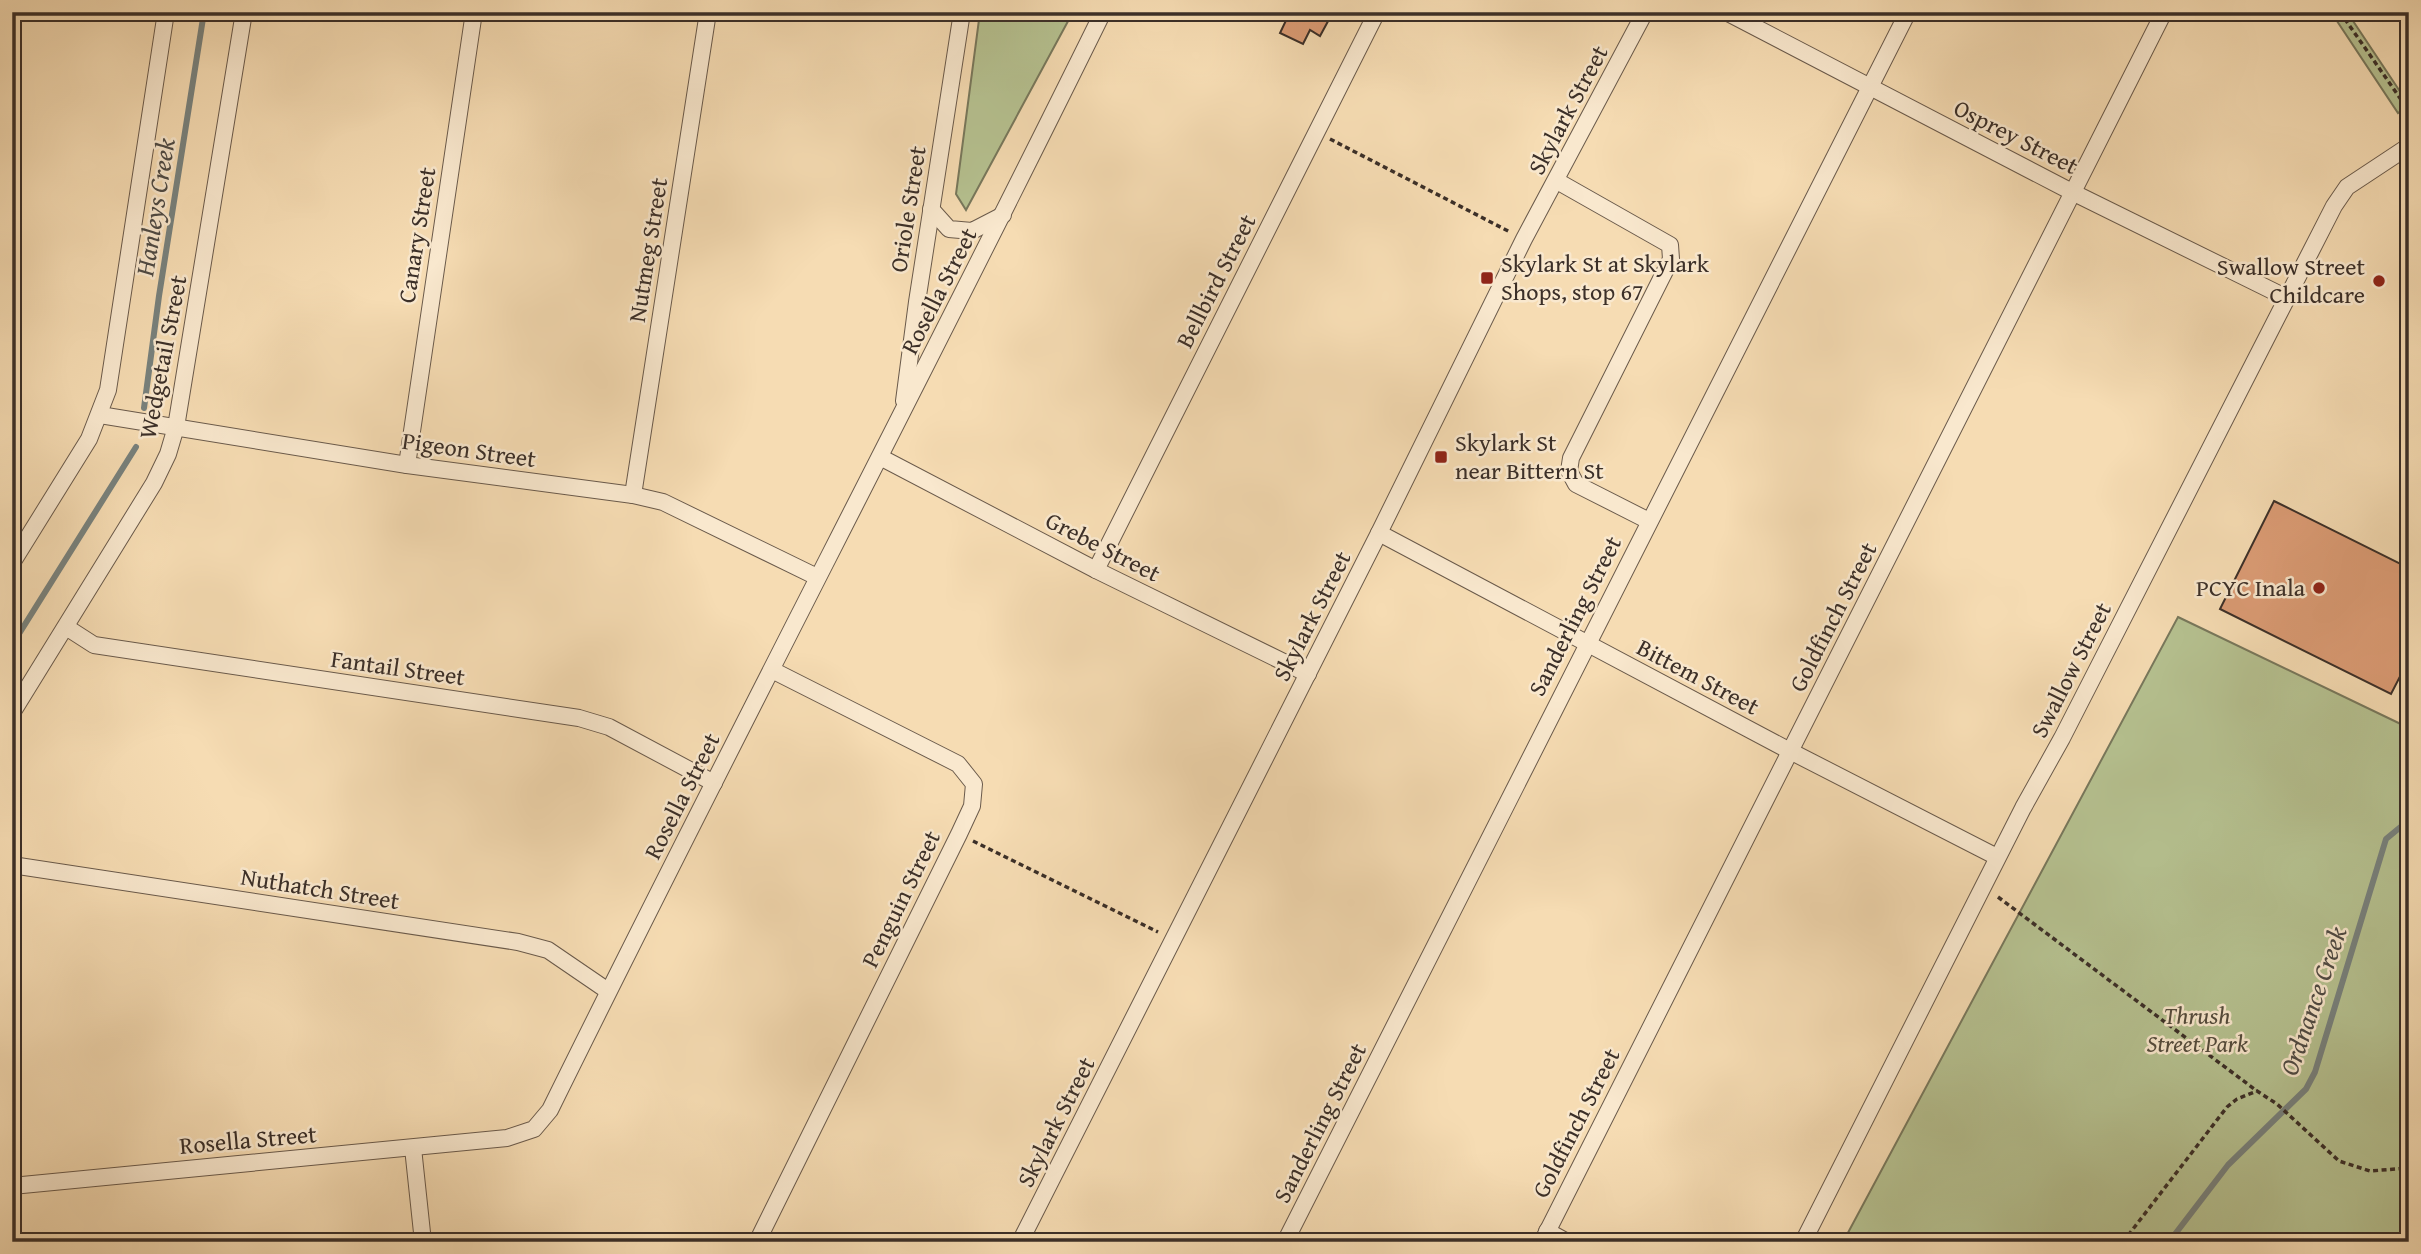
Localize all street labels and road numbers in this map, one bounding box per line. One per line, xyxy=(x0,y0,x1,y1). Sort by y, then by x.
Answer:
street label: Skylark Street xyxy=(1519,38,1617,181)
street label: Osprey Street xyxy=(1948,90,2085,183)
street label: Oriole Street xyxy=(880,143,935,275)
street label: Canary Street xyxy=(389,164,445,305)
street label: Nutmeg Street xyxy=(619,175,676,325)
street label: Bellbird Street xyxy=(1167,207,1265,354)
street label: Rosella Street xyxy=(892,221,986,360)
street label: Wedgetail Street xyxy=(129,272,196,442)
street label: Pigeon Street xyxy=(400,423,539,476)
street label: Grebe Street xyxy=(1040,503,1167,591)
street label: Sanderling Street xyxy=(1519,529,1630,702)
street label: Goldfinch Street xyxy=(1780,535,1886,698)
street label: Skylark Street xyxy=(1264,544,1360,687)
street label: Swallow Street xyxy=(2021,595,2120,744)
street label: Bittem Street xyxy=(1631,630,1766,724)
street label: Fantail Street xyxy=(329,641,468,694)
street label: Rosella Street xyxy=(635,726,729,865)
street label: Penguin Street xyxy=(852,824,949,973)
street label: Nuthatch Street xyxy=(238,859,402,918)
street label: Sanderling Street xyxy=(1264,1036,1375,1209)
street label: Goldfinch Street xyxy=(1523,1041,1629,1204)
street label: Skylark Street xyxy=(1008,1050,1104,1193)
street label: Rosella Street xyxy=(178,1116,319,1163)

